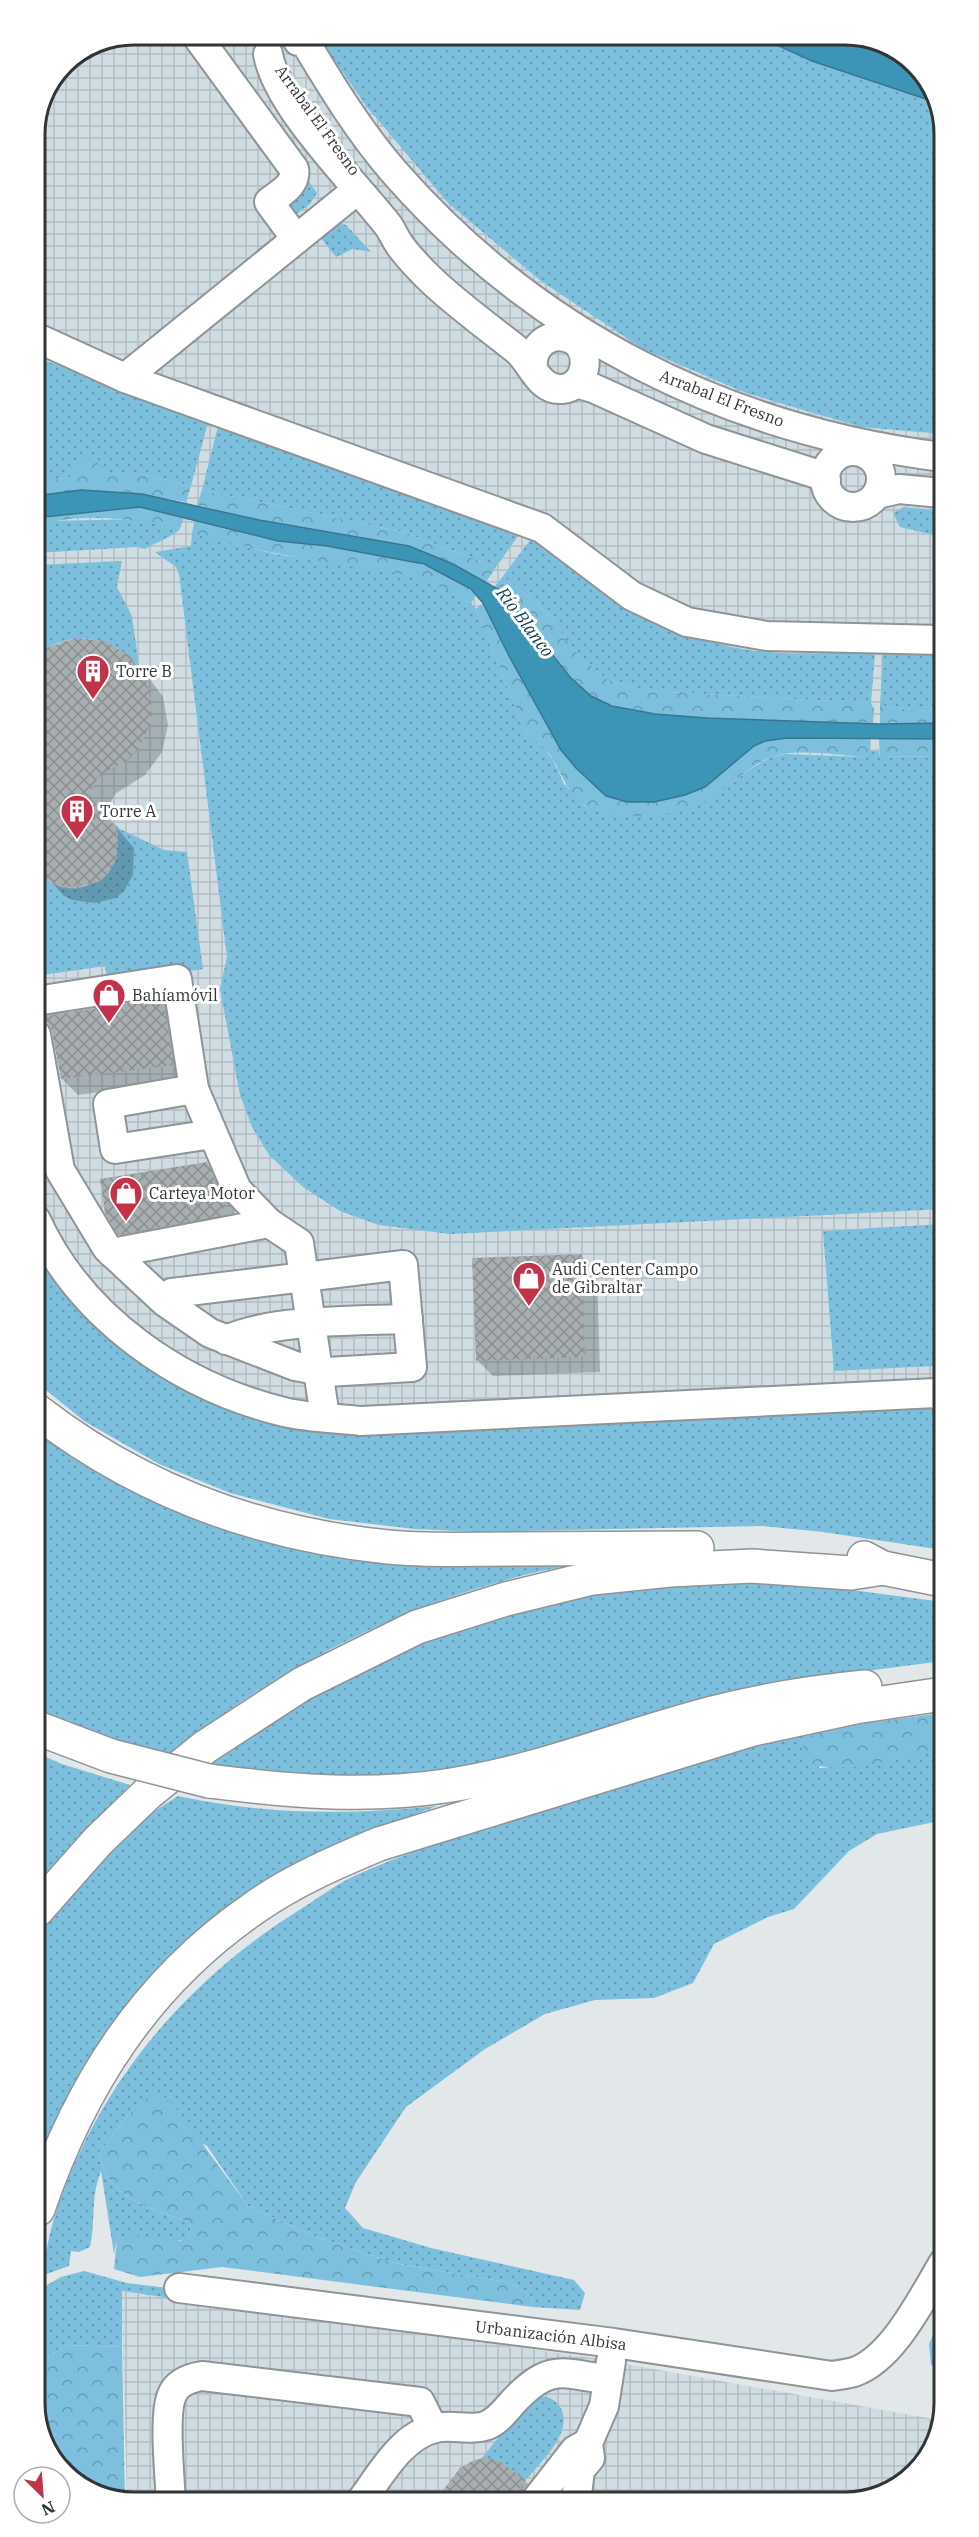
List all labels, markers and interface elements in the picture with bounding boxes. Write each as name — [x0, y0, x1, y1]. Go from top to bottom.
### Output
street label: Arrabal El Fresno — [271, 61, 365, 179]
street label: Arrabal El Fresno — [657, 365, 787, 431]
water label: Río Blanco — [491, 581, 559, 661]
building icon: Torre B — [75, 653, 111, 700]
place label: Torre B — [116, 661, 172, 681]
building icon: Torre A — [59, 793, 95, 840]
place label: Torre A — [100, 801, 156, 821]
shop icon: Bahíamóvil — [91, 977, 127, 1024]
place label: Bahíamóvil — [132, 985, 218, 1005]
shop icon: Carteya Motor — [108, 1175, 144, 1222]
place label: Carteya Motor — [149, 1183, 255, 1203]
place label: Audi Center Campo de Gibraltar — [552, 1259, 698, 1297]
shop icon: Audi Center Campo de Gibraltar — [511, 1260, 547, 1307]
street label: Urbanización Albisa — [474, 2316, 628, 2354]
north arrow — [12, 2465, 72, 2525]
text: N — [38, 2497, 58, 2520]

